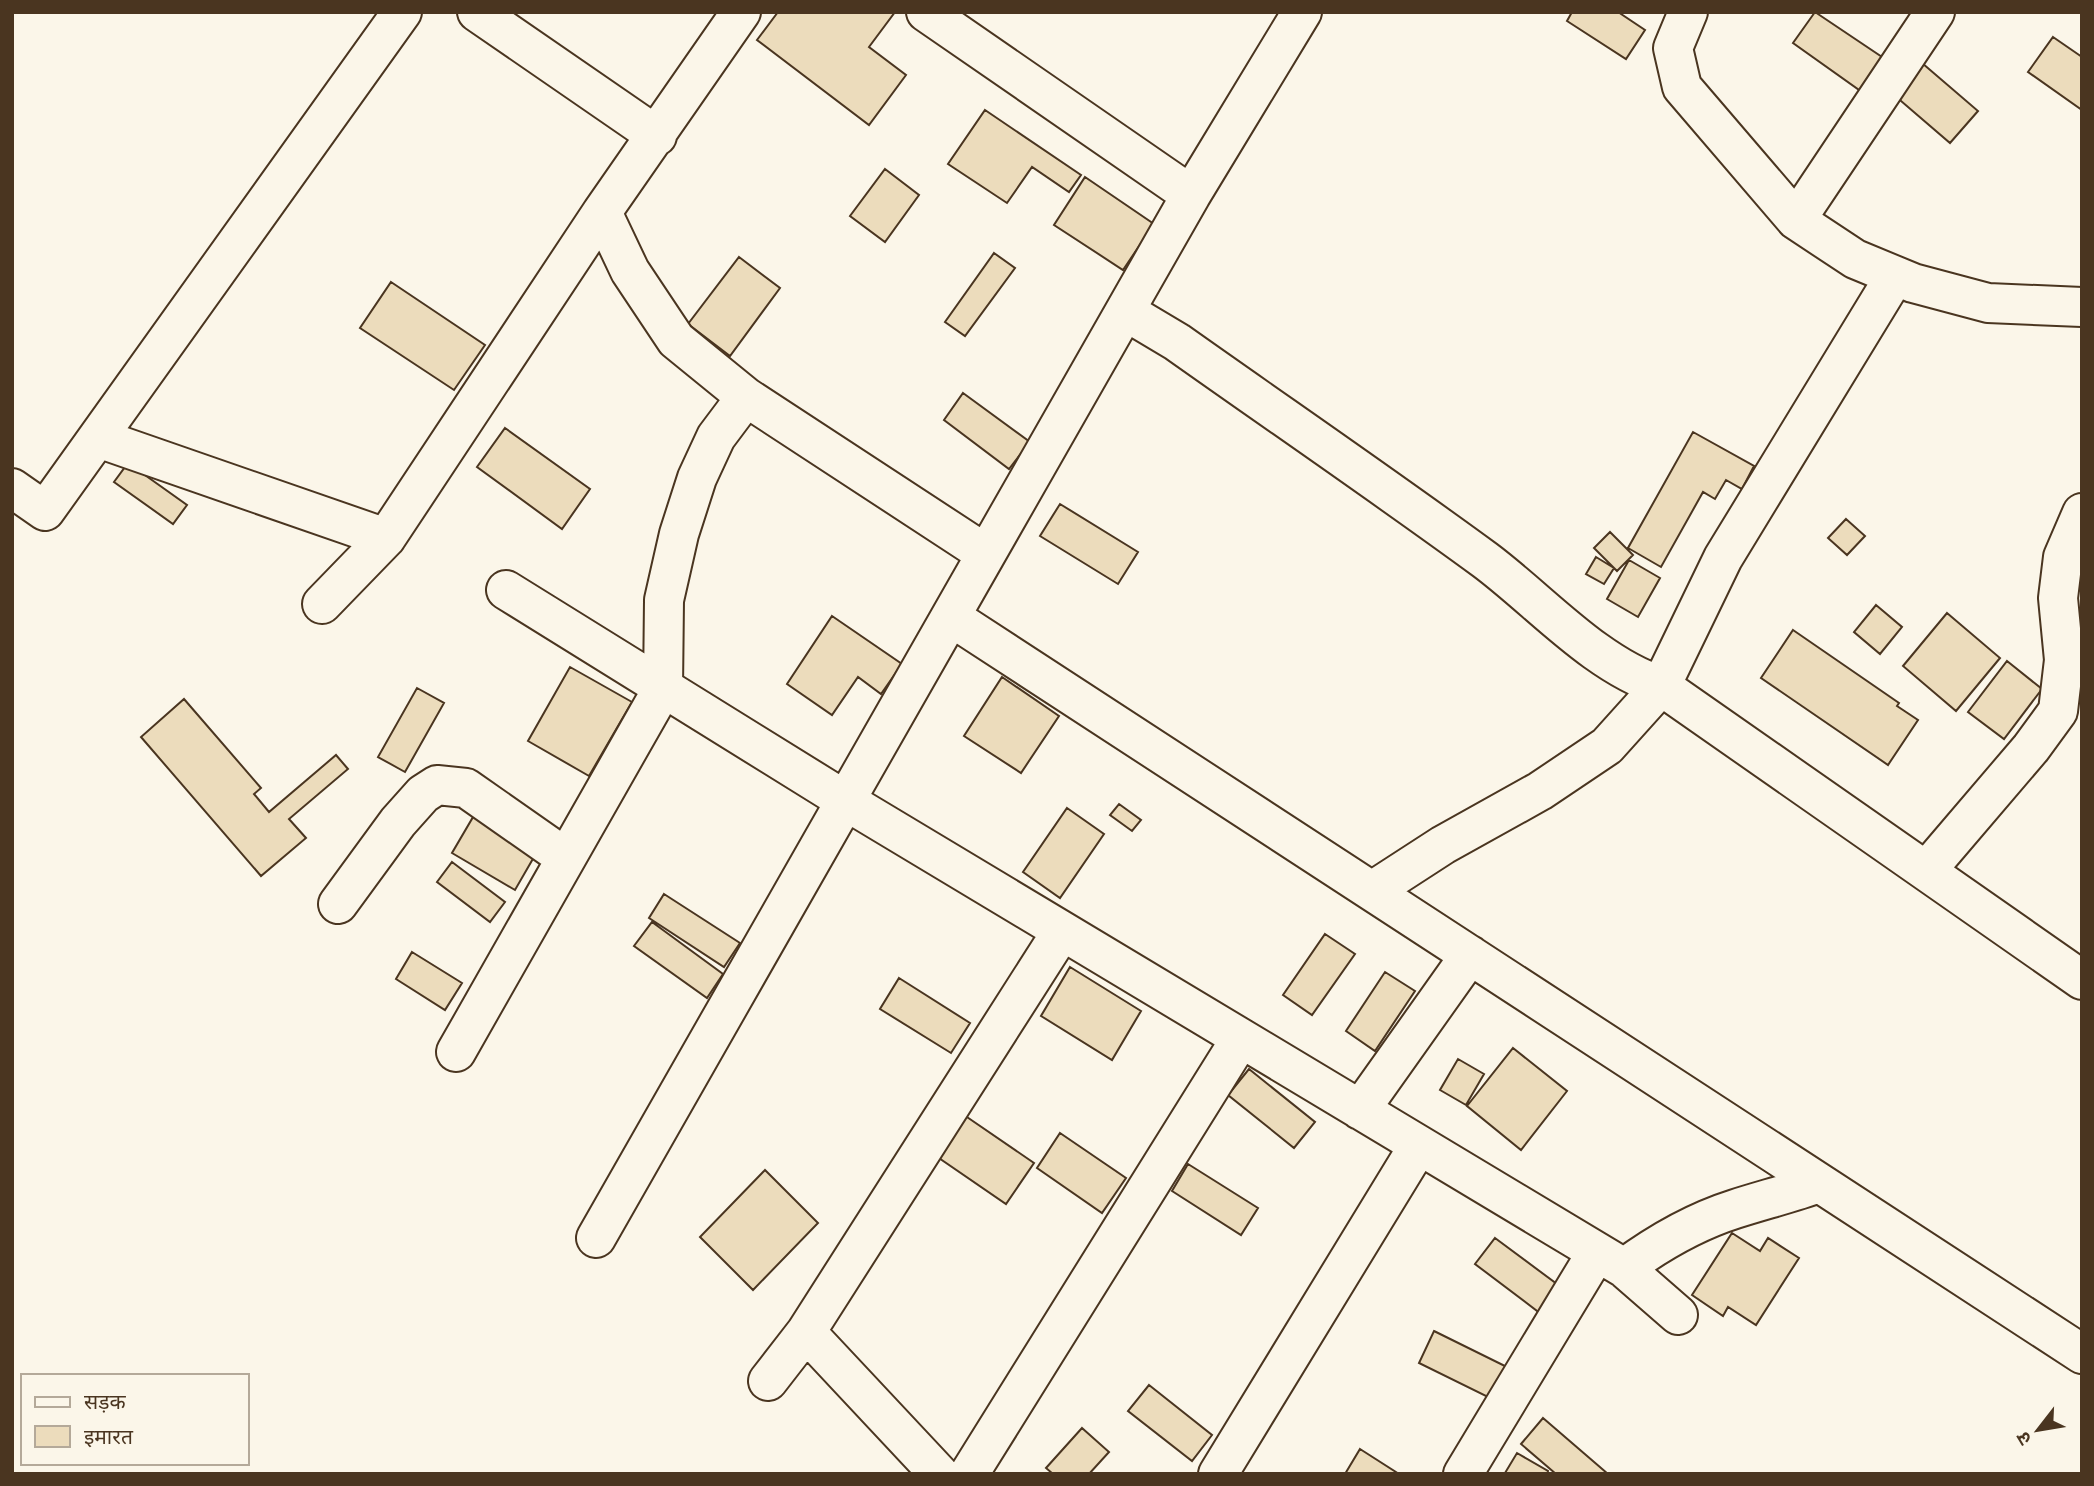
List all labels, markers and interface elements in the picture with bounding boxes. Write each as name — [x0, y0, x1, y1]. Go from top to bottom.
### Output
legend — [21, 1374, 248, 1465]
text: सड़क — [84, 1390, 126, 1413]
north arrow — [2003, 1395, 2073, 1465]
text: इमारत — [84, 1425, 134, 1448]
text: उ — [2012, 1428, 2036, 1449]

